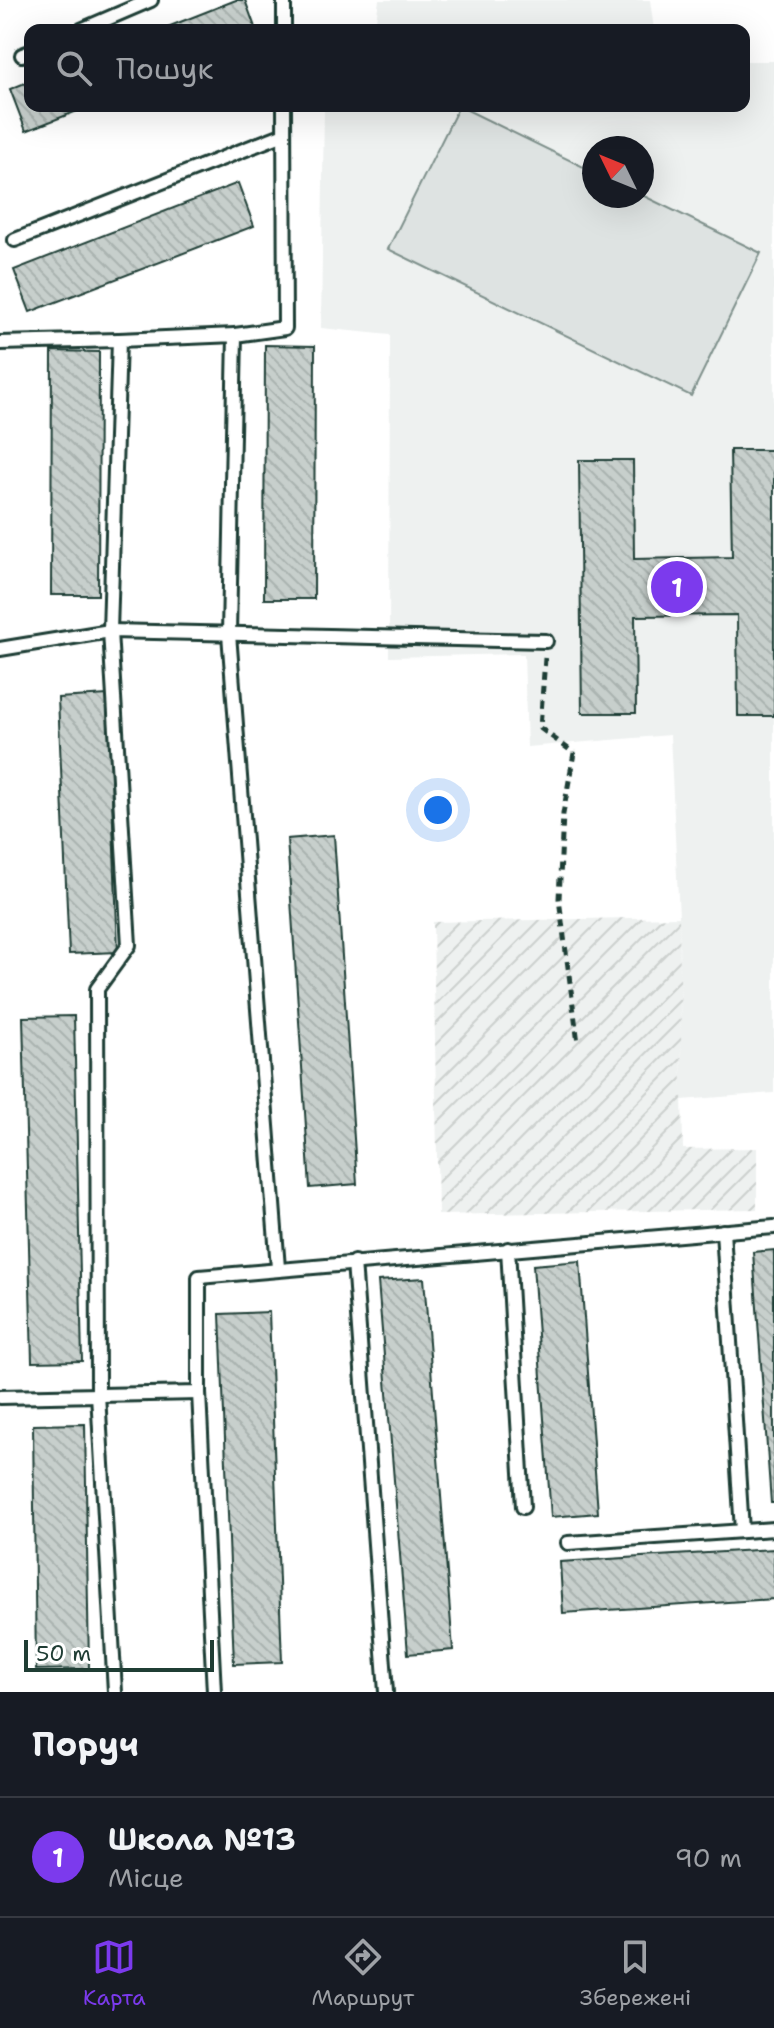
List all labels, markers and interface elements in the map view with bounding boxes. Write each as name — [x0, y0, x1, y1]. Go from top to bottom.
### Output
search box — [24, 24, 750, 112]
icon: search — [52, 46, 96, 90]
text: Пошук — [116, 48, 213, 89]
north arrow — [582, 136, 654, 208]
pin: 1 — [651, 557, 703, 617]
your location — [418, 790, 458, 830]
scale bar — [24, 1636, 214, 1672]
text: 50 m — [36, 1639, 91, 1668]
text: Поруч — [32, 1721, 139, 1767]
text: Школа №13 — [108, 1819, 296, 1860]
text: 1 — [52, 1840, 64, 1875]
text: 90 m — [675, 1840, 742, 1875]
text: Місце — [108, 1860, 184, 1895]
tab: Карта — [83, 1935, 146, 2012]
tab: Маршрут — [311, 1935, 414, 2012]
tab: Збережені — [580, 1935, 691, 2012]

